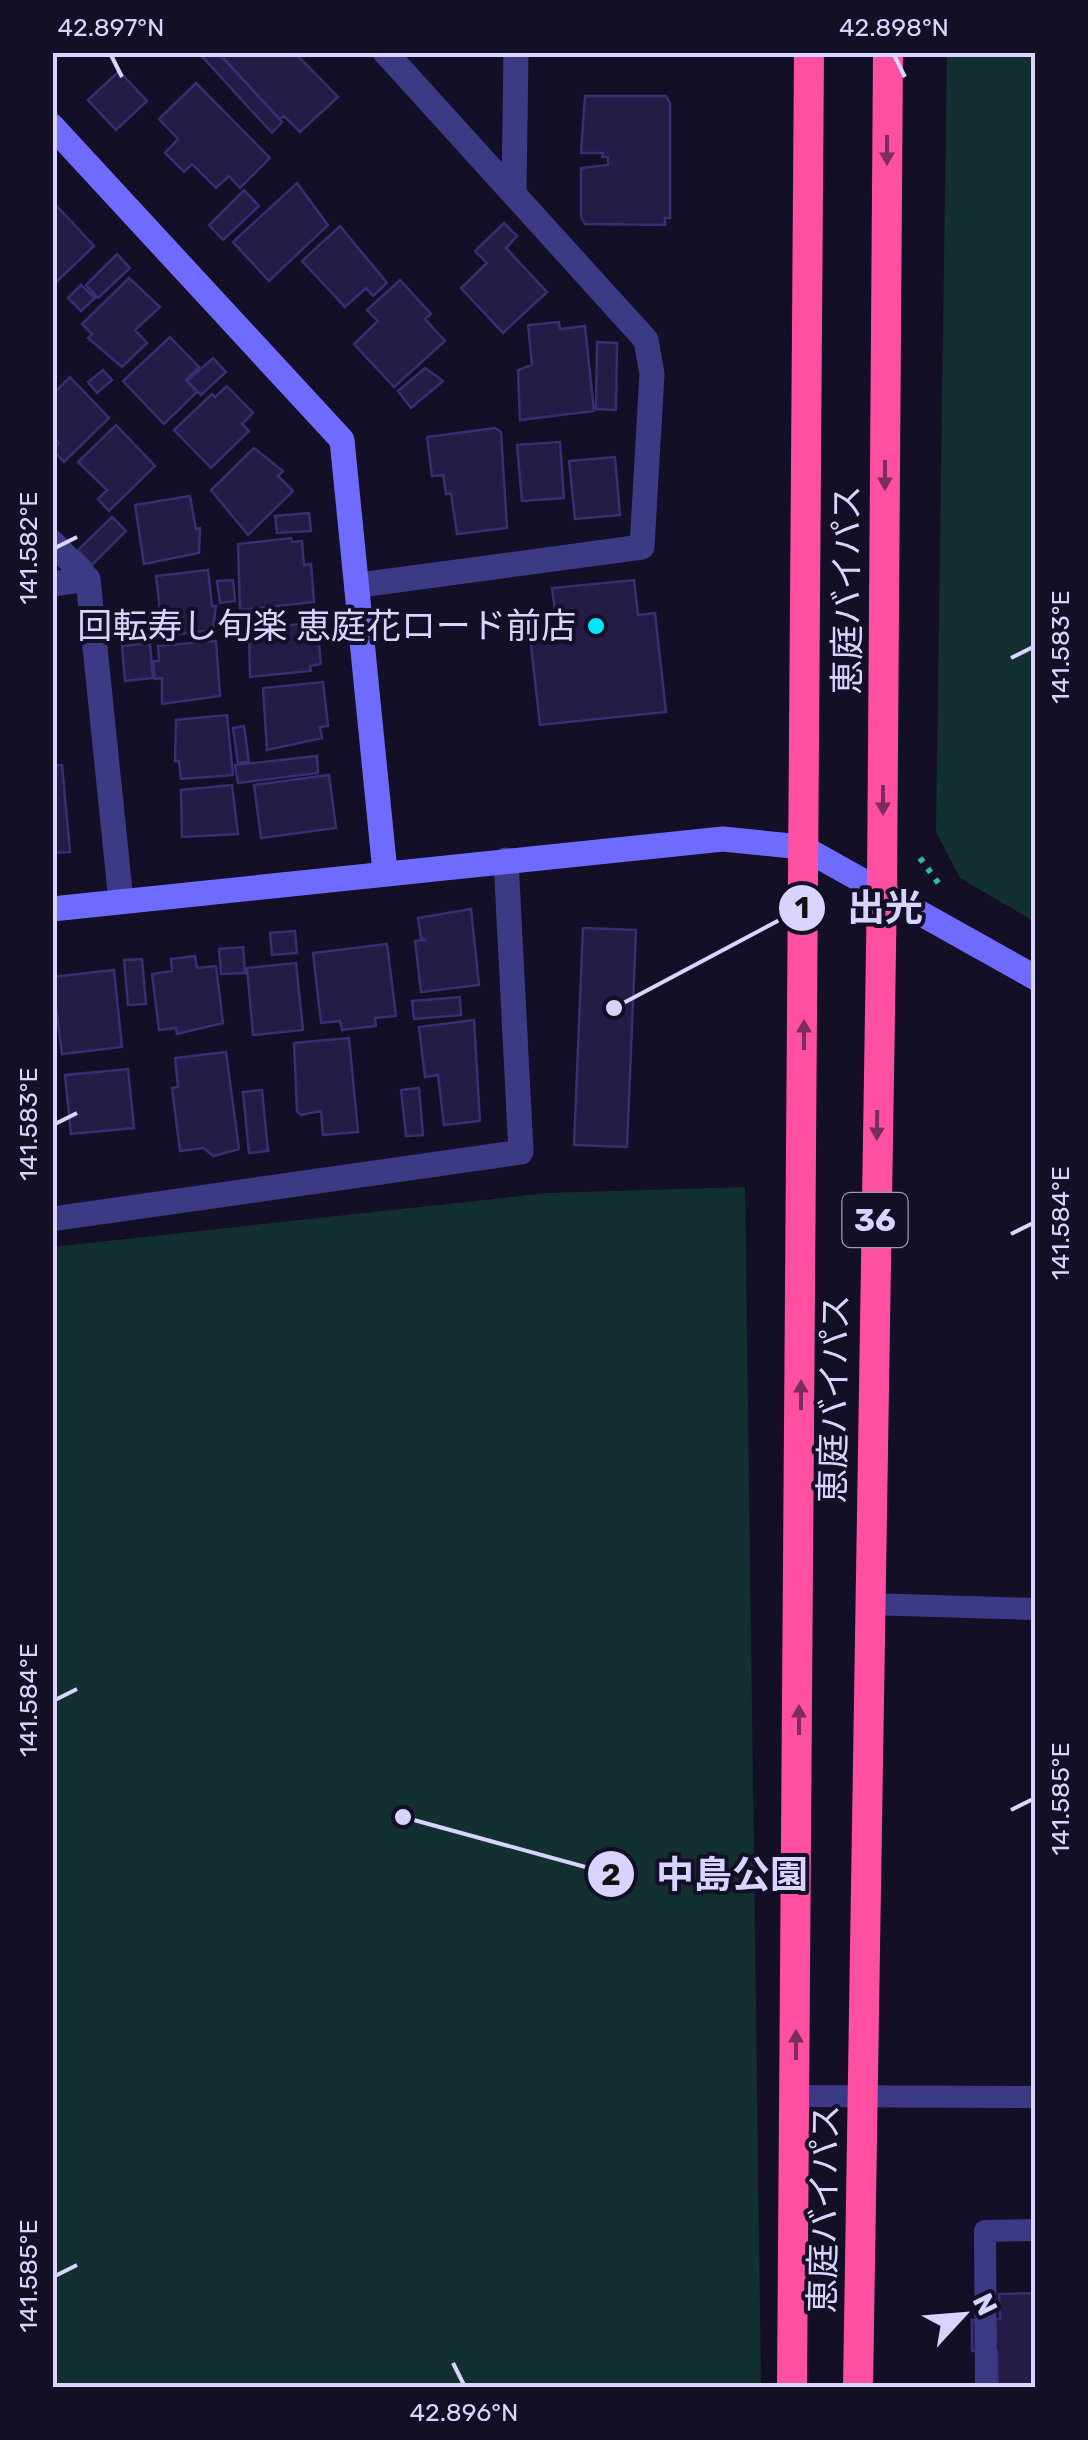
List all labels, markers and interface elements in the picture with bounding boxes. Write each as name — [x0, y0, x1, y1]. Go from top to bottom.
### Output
text: 42.897°N — [58, 13, 164, 42]
text: 42.898°N — [839, 13, 949, 42]
one-way arrow — [879, 134, 895, 166]
one-way arrow — [877, 459, 893, 491]
street label: 恵庭バイパス — [826, 485, 868, 695]
text: 141.582°E — [14, 492, 43, 605]
text: 141.583°E — [1046, 590, 1075, 704]
place label: 回転寿し旬楽 恵庭花ロード前店 — [77, 605, 576, 647]
marker: 回転寿し旬楽 恵庭花ロード前店 — [585, 615, 607, 637]
one-way arrow — [875, 784, 891, 816]
callout: 出光 — [777, 874, 943, 942]
text: 出光 — [847, 885, 923, 931]
text: 1 — [795, 890, 809, 926]
one-way arrow — [796, 1019, 812, 1051]
text: 141.583°E — [14, 1067, 43, 1181]
one-way arrow — [869, 1109, 885, 1141]
text: 141.584°E — [1046, 1166, 1075, 1280]
road number: 36 — [842, 1193, 908, 1247]
street label: 恵庭バイパス — [811, 1294, 857, 1504]
one-way arrow — [793, 1379, 809, 1411]
text: 141.584°E — [14, 1643, 43, 1757]
one-way arrow — [791, 1704, 807, 1736]
text: 141.585°E — [1046, 1742, 1075, 1856]
callout: 中島公園 — [586, 1840, 828, 1908]
text: 中島公園 — [656, 1852, 808, 1898]
text: 2 — [601, 1857, 621, 1893]
one-way arrow — [788, 2029, 804, 2061]
street label: 恵庭バイパス — [801, 2104, 847, 2314]
text: 141.585°E — [14, 2219, 43, 2333]
north arrow — [913, 2265, 1013, 2365]
text: N — [966, 2288, 1004, 2321]
text: 42.896°N — [410, 2398, 518, 2427]

